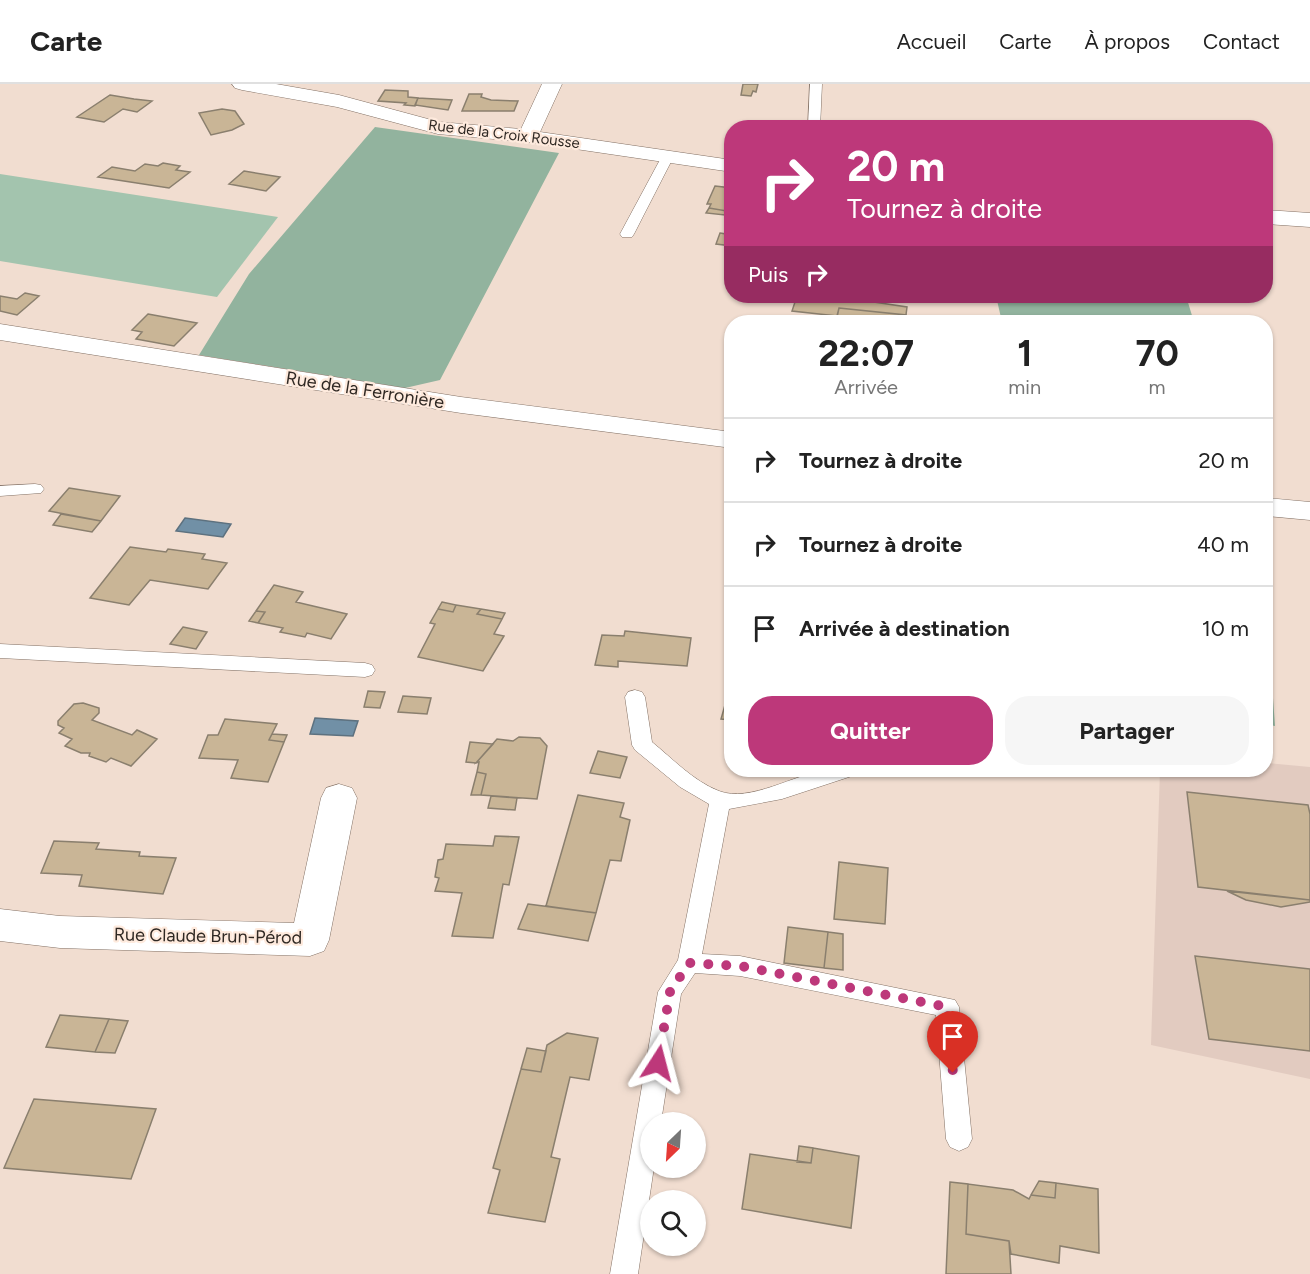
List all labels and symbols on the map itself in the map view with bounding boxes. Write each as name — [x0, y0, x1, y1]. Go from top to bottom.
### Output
street label: Rue de la Croix Rousse — [427, 116, 581, 152]
street label: Rue de la Ferronière — [284, 367, 446, 413]
street label: Rue Claude Brun-Pérod — [114, 923, 302, 949]
pin — [927, 1011, 978, 1073]
position arrow — [626, 1031, 690, 1095]
north arrow — [640, 1112, 706, 1178]

